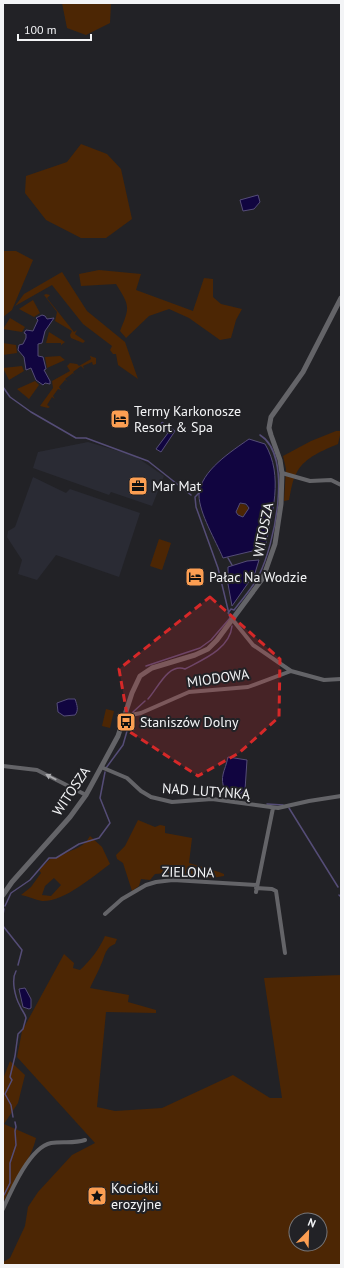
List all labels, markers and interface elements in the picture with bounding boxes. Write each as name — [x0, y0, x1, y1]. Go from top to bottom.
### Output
scale bar — [18, 16, 91, 42]
text: 100 m — [24, 22, 57, 37]
place label: Termy Karkonosze Resort & Spa — [134, 402, 241, 436]
hotel icon: Termy Karkonosze Resort & Spa — [109, 408, 131, 430]
office icon: Mar Mat — [127, 475, 149, 497]
place label: Mar Mat — [152, 477, 202, 495]
street label: WITOSZA — [249, 500, 277, 559]
hotel icon: Pałac Na Wodzie — [184, 566, 206, 588]
place label: Pałac Na Wodzie — [209, 568, 307, 586]
street label: MIODOWA — [186, 665, 251, 691]
bus stop icon: Staniszów Dolny — [115, 711, 137, 733]
place label: Staniszów Dolny — [140, 713, 239, 731]
street label: WITOSZA — [48, 762, 94, 819]
one-way arrow — [45, 774, 57, 780]
street label: NAD LUTYNKĄ — [161, 779, 251, 803]
street label: ZIELONA — [161, 863, 215, 881]
place label: Kociołki erozyjne — [111, 1179, 161, 1213]
place icon: Kociołki erozyjne — [86, 1185, 108, 1207]
north arrow — [288, 1212, 328, 1252]
text: N — [306, 1215, 318, 1231]

